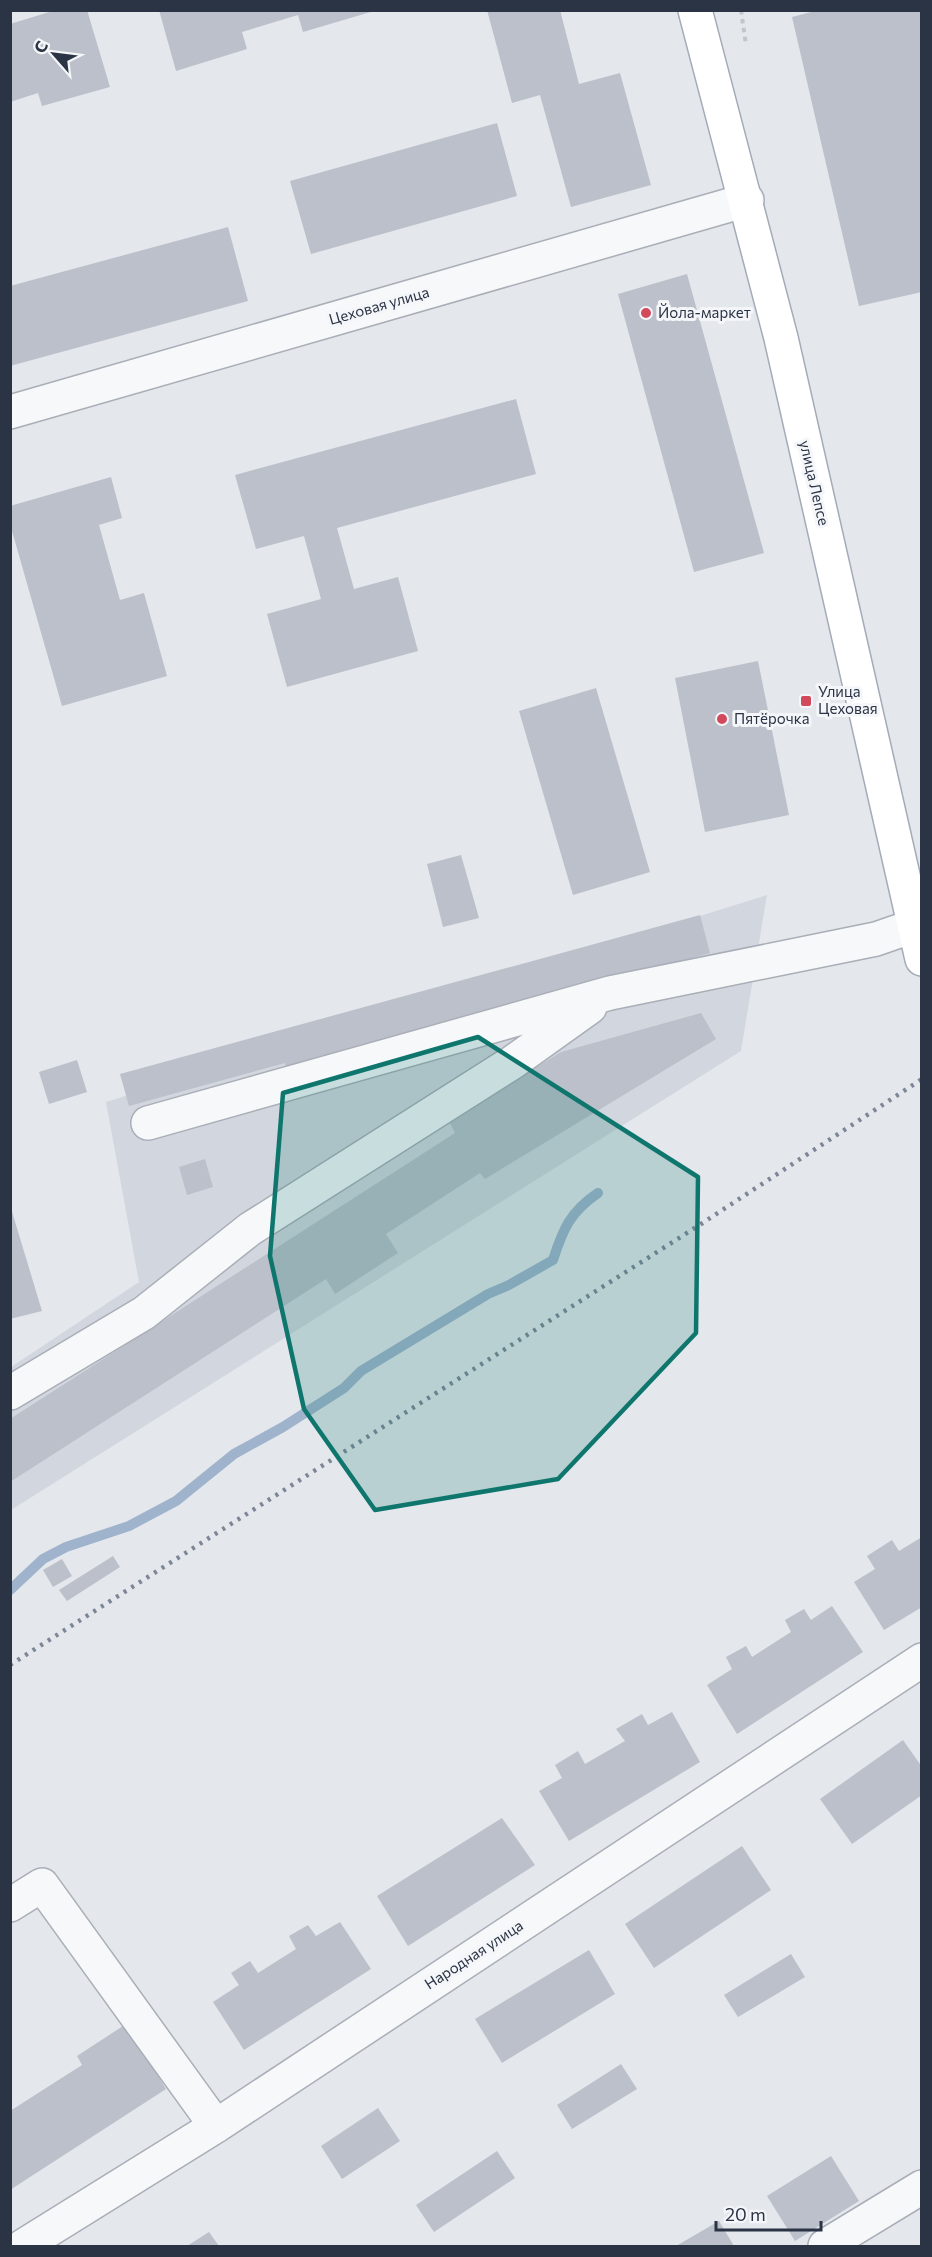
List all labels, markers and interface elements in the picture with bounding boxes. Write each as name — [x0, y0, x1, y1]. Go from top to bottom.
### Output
north arrow — [24, 24, 84, 84]
text: С — [29, 37, 51, 56]
street label: Цеховая улица — [326, 282, 431, 328]
place label: Йола-маркет — [658, 303, 751, 321]
marker: Йола-маркет — [639, 306, 653, 320]
street label: улица Лепсе — [796, 438, 834, 527]
place label: Улица Цеховая — [818, 682, 878, 717]
marker: Улица Цеховая — [799, 694, 813, 708]
place label: Пятёрочка — [734, 709, 809, 727]
marker: Пятёрочка — [715, 712, 729, 726]
street label: Народная улица — [421, 1916, 526, 1993]
scale bar — [716, 2194, 821, 2232]
text: 20 m — [725, 2203, 766, 2225]

